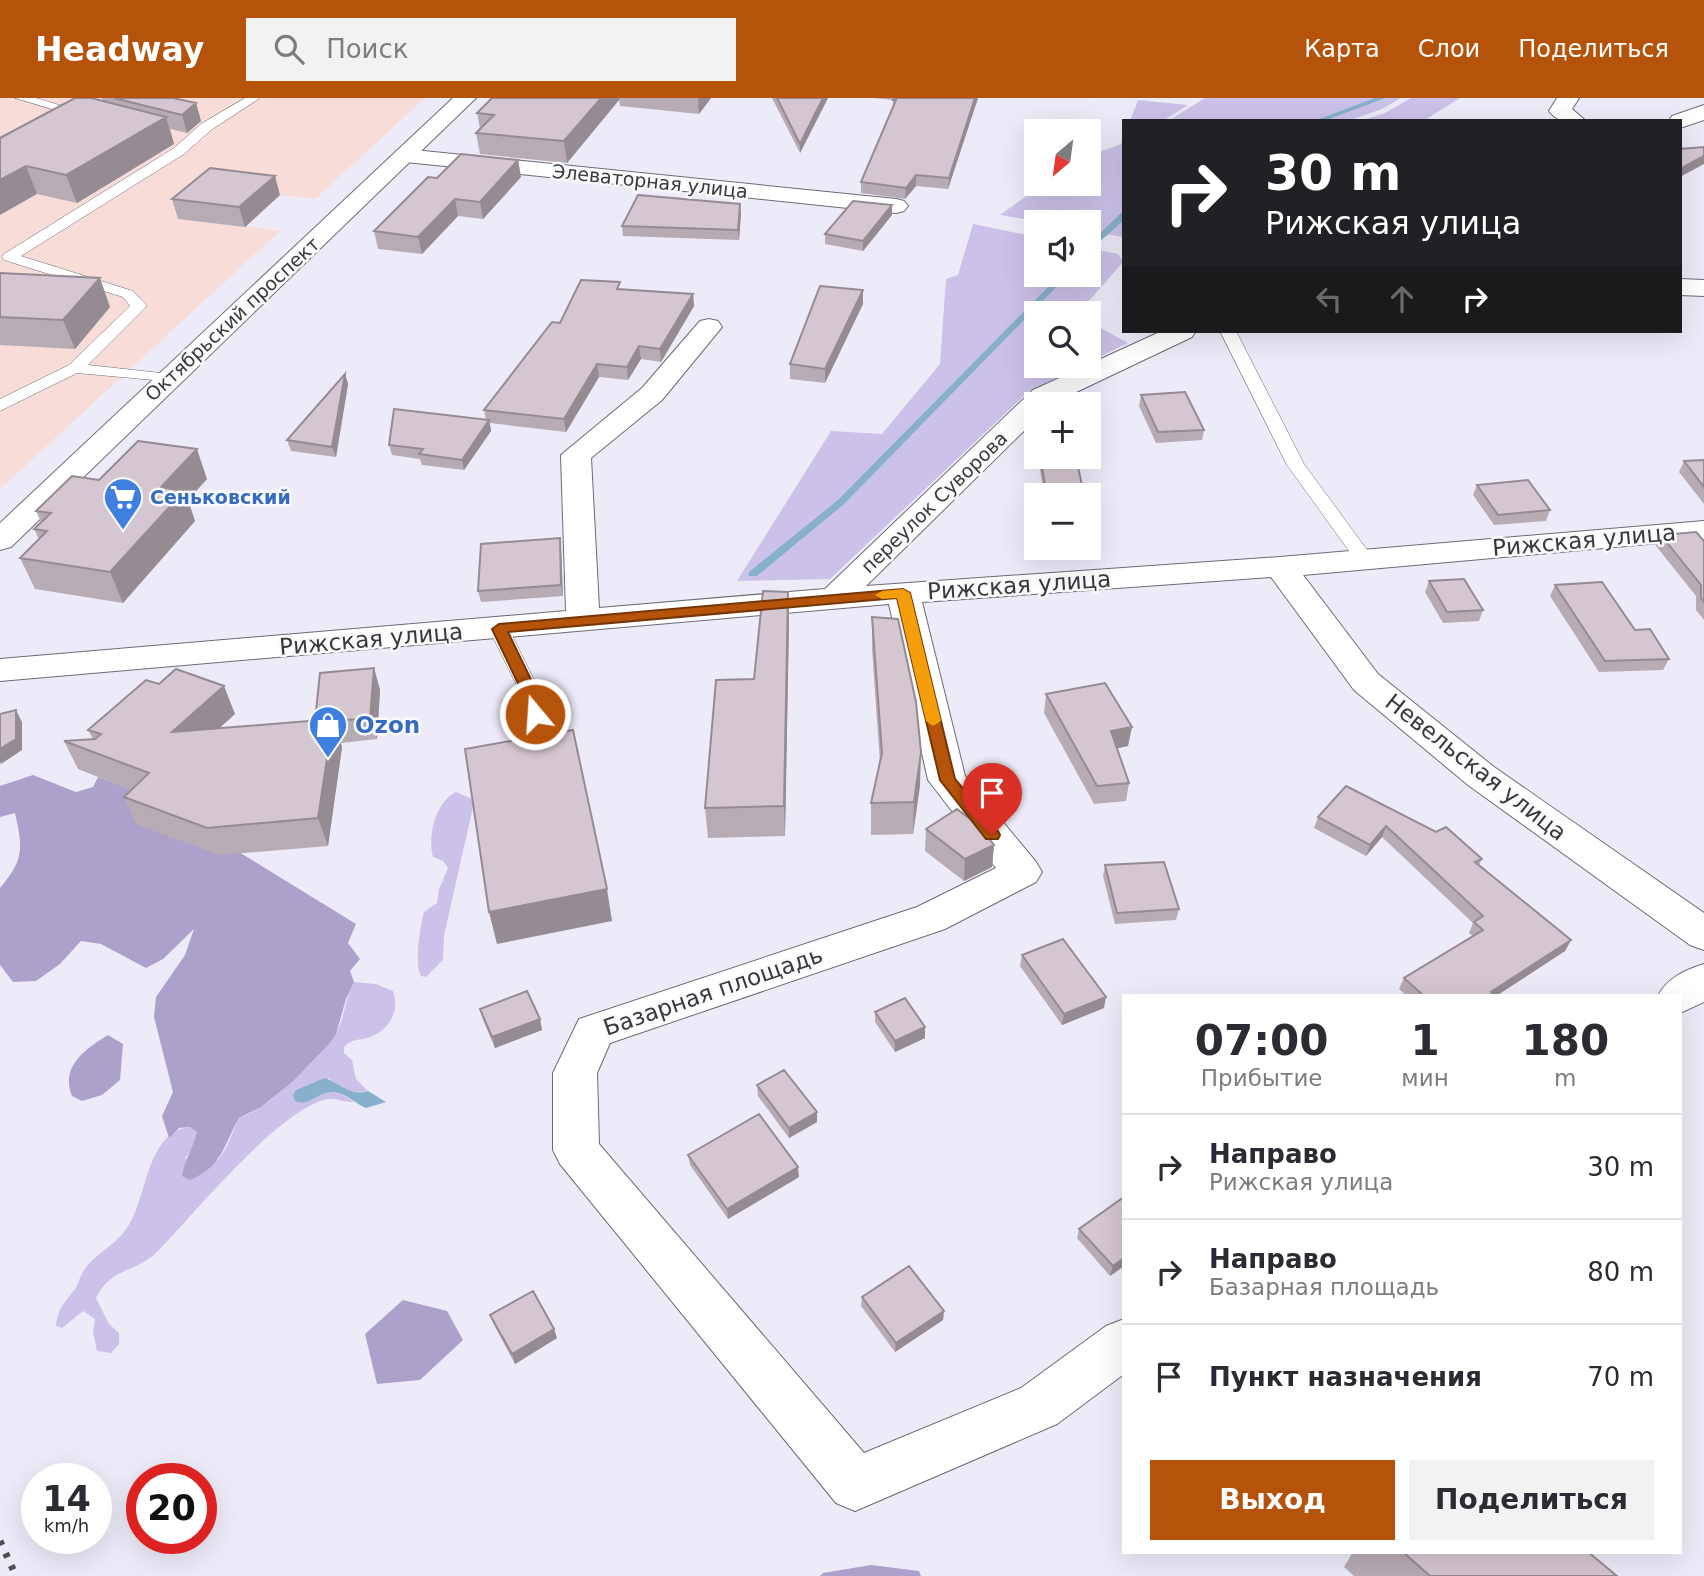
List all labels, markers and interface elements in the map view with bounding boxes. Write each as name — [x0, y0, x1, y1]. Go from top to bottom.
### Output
search box — [246, 18, 736, 81]
text: Headway — [35, 30, 204, 69]
icon: search — [270, 30, 308, 68]
text: Поиск — [326, 34, 409, 64]
text: Карта — [1304, 35, 1380, 63]
text: Слои — [1418, 35, 1480, 63]
text: Поделиться — [1518, 35, 1669, 63]
north arrow — [1024, 119, 1101, 196]
map controls — [1024, 119, 1101, 560]
text: 30 m — [1265, 145, 1401, 202]
icon: right — [1150, 147, 1241, 238]
street label: Элеваторная улица — [551, 160, 749, 202]
text: Рижская улица — [1265, 204, 1521, 242]
button: sound — [1024, 210, 1101, 287]
street label: Октябрьский проспект — [140, 233, 324, 405]
icon: left — [1310, 280, 1348, 318]
icon: ahead — [1383, 280, 1421, 318]
icon: right — [1456, 280, 1494, 318]
button: search — [1024, 301, 1101, 378]
button: + — [1024, 392, 1101, 469]
street label: переулок Суворова — [856, 427, 1012, 577]
supermarket icon: Сеньковский — [102, 476, 144, 531]
button: − — [1024, 483, 1101, 560]
place label: Сеньковский — [150, 486, 291, 508]
street label: Рижская улица — [1491, 519, 1677, 561]
street label: Рижская улица — [926, 566, 1112, 604]
street label: Рижская улица — [278, 618, 464, 660]
position arrow — [498, 677, 572, 751]
street label: Невельская улица — [1380, 688, 1572, 846]
shop icon: Ozon — [307, 704, 349, 759]
place label: Ozon — [355, 712, 420, 738]
pin — [962, 763, 1022, 835]
icon: arrive — [973, 774, 1011, 812]
street label: Базарная площадь — [600, 941, 826, 1041]
text: 07:00 — [1195, 1016, 1329, 1065]
text: 1 — [1410, 1016, 1440, 1065]
text: 180 — [1521, 1016, 1609, 1065]
text: Прибытие — [1201, 1065, 1323, 1091]
text: мин — [1401, 1065, 1449, 1091]
text: m — [1554, 1065, 1577, 1091]
text: Направо — [1209, 1139, 1337, 1169]
icon: right — [1150, 1148, 1188, 1186]
text: 30 m — [1587, 1152, 1654, 1182]
text: Рижская улица — [1209, 1169, 1393, 1195]
text: Направо — [1209, 1244, 1337, 1274]
icon: right — [1150, 1253, 1188, 1291]
text: 80 m — [1587, 1257, 1654, 1287]
text: Базарная площадь — [1209, 1274, 1439, 1300]
icon: arrive — [1150, 1358, 1188, 1396]
text: Пункт назначения — [1209, 1362, 1482, 1392]
text: 70 m — [1587, 1362, 1654, 1392]
button: Выход — [1150, 1460, 1395, 1540]
button: Поделиться — [1409, 1460, 1654, 1540]
speed limit sign: 20 — [126, 1463, 217, 1554]
text: 14 — [42, 1479, 91, 1519]
text: km/h — [44, 1515, 89, 1536]

